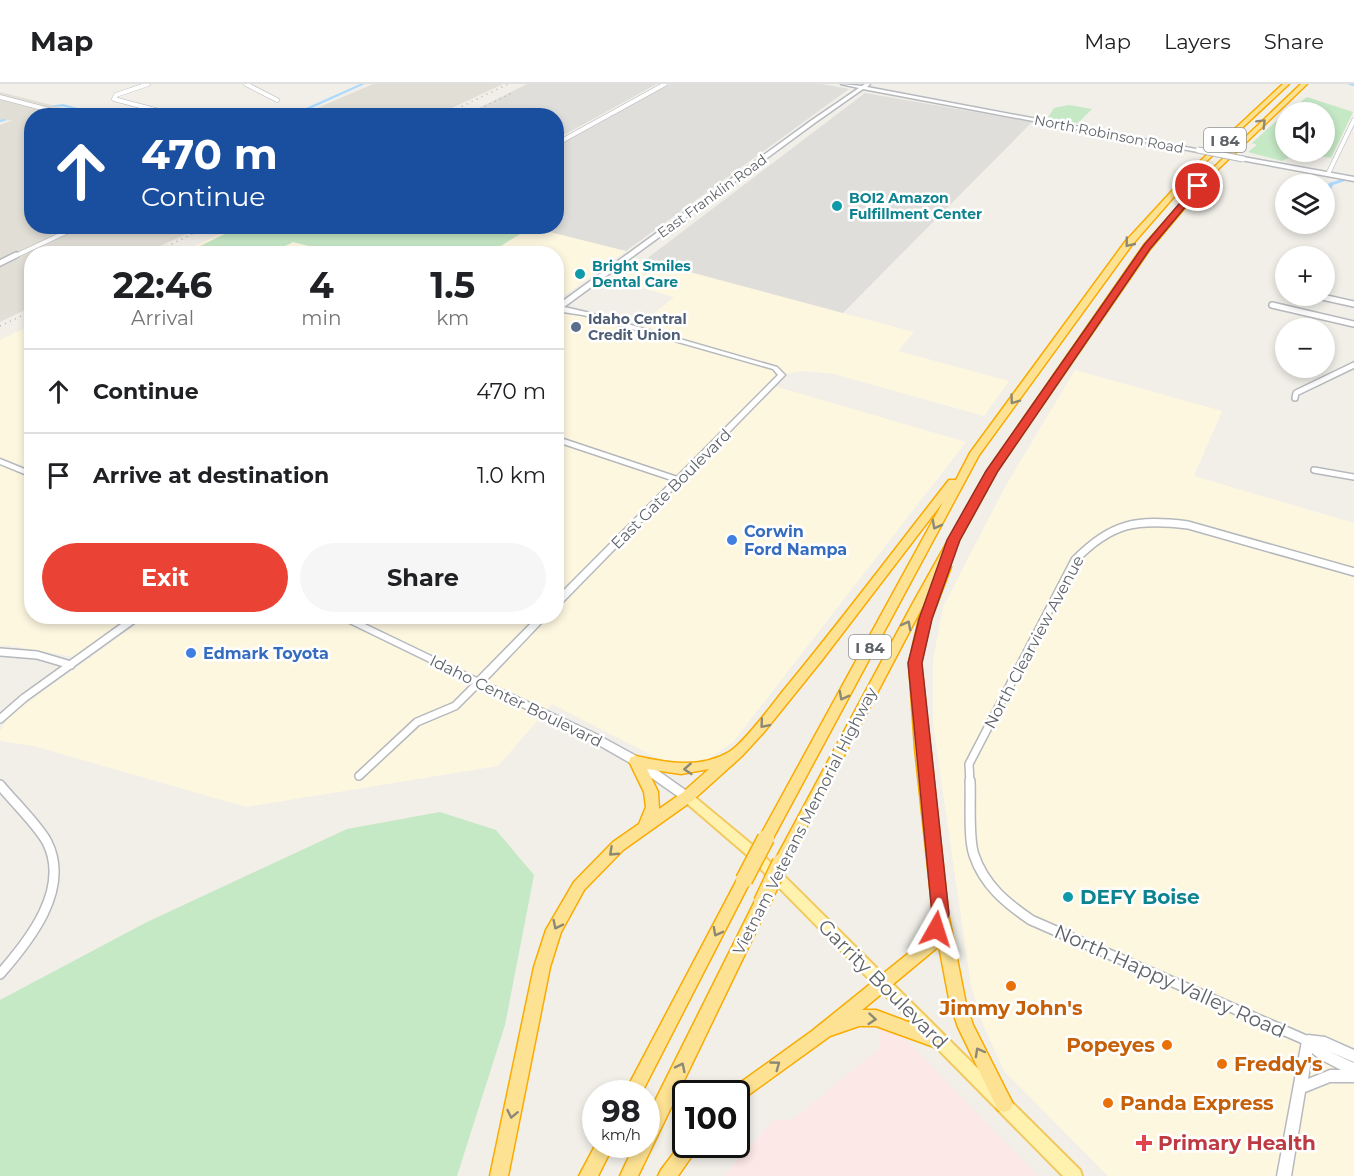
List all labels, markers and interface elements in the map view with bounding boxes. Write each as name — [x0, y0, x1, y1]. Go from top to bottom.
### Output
text: Map — [30, 24, 93, 58]
text: Map — [1084, 29, 1131, 54]
text: Layers — [1164, 29, 1231, 54]
text: Share — [1264, 29, 1324, 54]
map controls — [1275, 102, 1335, 378]
button: sound — [1275, 102, 1335, 162]
street label: North Robinson Road — [1033, 111, 1185, 157]
one-way arrow — [1255, 119, 1265, 130]
text: 470 m — [141, 128, 278, 180]
road number: I 84 — [1204, 128, 1246, 152]
icon: ahead — [42, 132, 120, 210]
street label: East Franklin Road — [654, 150, 770, 242]
pin — [1172, 160, 1223, 211]
icon: arrive — [1181, 169, 1214, 202]
button: layers — [1275, 174, 1335, 234]
text: Continue — [141, 180, 266, 213]
place label: BOI2 Amazon Fulfillment Center — [849, 189, 982, 223]
marker: BOI2 Amazon Fulfillment Center — [830, 199, 844, 213]
one-way arrow — [1126, 236, 1137, 247]
button: + — [1275, 246, 1335, 306]
place label: Bright Smiles Dental Care — [592, 257, 691, 291]
text: 22:46 — [113, 263, 212, 307]
text: 4 — [309, 263, 334, 307]
text: 1.5 — [430, 263, 475, 307]
marker: Bright Smiles Dental Care — [573, 267, 587, 281]
text: Arrival — [131, 306, 194, 330]
text: min — [301, 306, 341, 330]
text: km — [436, 306, 469, 330]
place label: Idaho Central Credit Union — [588, 310, 687, 344]
button: − — [1275, 318, 1335, 378]
marker: Idaho Central Credit Union — [569, 320, 583, 334]
icon: ahead — [42, 375, 75, 408]
text: Continue — [93, 378, 199, 405]
text: 470 m — [476, 378, 546, 405]
one-way arrow — [1010, 394, 1021, 405]
street label: East Gate Boulevard — [607, 425, 735, 553]
icon: arrive — [42, 459, 75, 492]
text: Arrive at destination — [93, 462, 329, 489]
text: 1.0 km — [477, 462, 546, 489]
one-way arrow — [932, 518, 943, 529]
place label: Corwin Ford Nampa — [744, 522, 847, 559]
marker: Corwin Ford Nampa — [725, 533, 739, 547]
button: Exit — [42, 543, 288, 612]
button: Share — [300, 543, 546, 612]
street label: North Clearview Avenue — [980, 552, 1088, 732]
one-way arrow — [900, 620, 911, 631]
road number: I 84 — [849, 635, 891, 659]
place label: Edmark Toyota — [203, 644, 329, 663]
marker: Edmark Toyota — [184, 646, 198, 660]
street label: Idaho Center Boulevard — [427, 651, 605, 751]
street label: Vietnam Veterans Memorial Highway — [729, 684, 881, 958]
one-way arrow — [839, 690, 850, 700]
one-way arrow — [760, 717, 771, 728]
one-way arrow — [683, 762, 693, 775]
one-way arrow — [609, 844, 620, 855]
place label: DEFY Boise — [1080, 885, 1200, 909]
marker: DEFY Boise — [1061, 890, 1075, 904]
position arrow — [904, 897, 968, 961]
street label: Garrity Boulevard — [813, 914, 953, 1054]
one-way arrow — [553, 918, 565, 929]
street label: North Happy Valley Road — [1051, 919, 1289, 1043]
one-way arrow — [713, 926, 724, 936]
marker: Jimmy John's — [1004, 979, 1018, 993]
place label: Jimmy John's — [938, 996, 1083, 1020]
one-way arrow — [868, 1012, 877, 1025]
place label: Popeyes — [1066, 1033, 1155, 1057]
marker: Popeyes — [1160, 1038, 1174, 1052]
one-way arrow — [975, 1047, 986, 1058]
place label: Freddy's — [1234, 1052, 1323, 1076]
marker: Freddy's — [1215, 1057, 1229, 1071]
one-way arrow — [770, 1061, 781, 1072]
one-way arrow — [674, 1063, 686, 1074]
speed limit sign: 100 — [672, 1080, 750, 1158]
place label: Panda Express — [1120, 1091, 1274, 1115]
text: 98 — [602, 1093, 640, 1130]
marker: Panda Express — [1101, 1096, 1115, 1110]
one-way arrow — [507, 1109, 520, 1119]
text: km/h — [601, 1125, 641, 1144]
place label: Primary Health — [1158, 1131, 1316, 1155]
marker: Primary Health — [1135, 1134, 1153, 1152]

